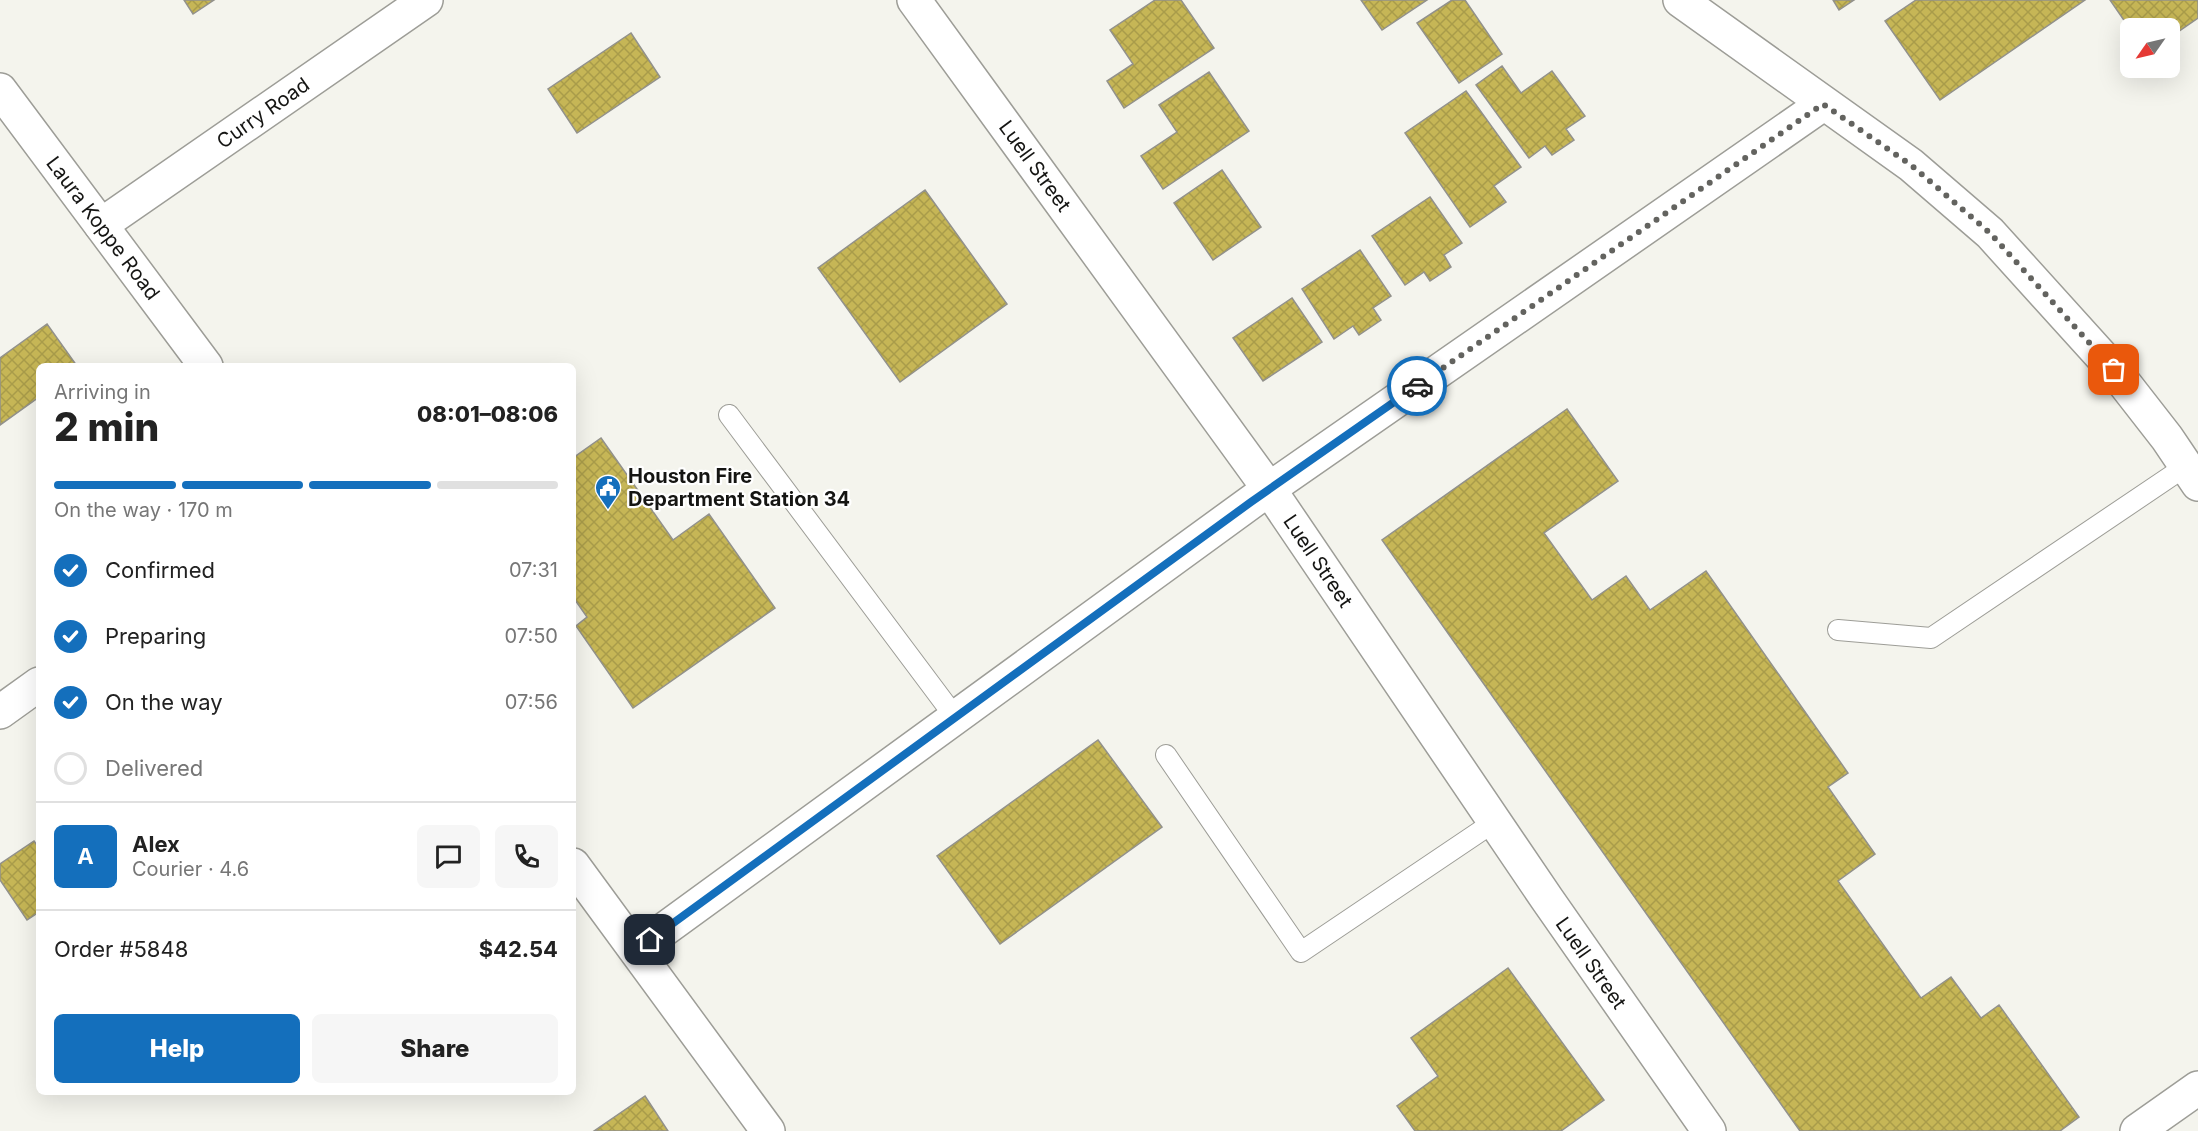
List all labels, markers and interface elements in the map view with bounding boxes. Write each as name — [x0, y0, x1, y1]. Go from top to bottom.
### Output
north arrow — [2120, 18, 2180, 78]
map controls — [2120, 18, 2180, 78]
street label: Curry Road — [212, 72, 314, 154]
street label: Luell Street — [994, 116, 1076, 217]
street label: Laura Koppe Road — [41, 152, 165, 304]
pin — [2088, 344, 2139, 395]
icon: bag — [2097, 353, 2130, 386]
courier — [1387, 356, 1447, 416]
icon: car — [1401, 370, 1434, 403]
text: Arriving in — [54, 380, 151, 404]
text: 08:01–08:06 — [417, 401, 558, 427]
text: 2 min — [54, 403, 159, 450]
place label: Houston Fire Department Station 34 — [628, 464, 850, 511]
public building icon: Houston Fire Department Station 34 — [593, 473, 623, 511]
text: On the way · 170 m — [54, 498, 233, 522]
street label: Luell Street — [1278, 510, 1358, 612]
icon: check — [54, 554, 87, 587]
text: Confirmed — [105, 557, 215, 583]
text: 07:31 — [509, 558, 558, 582]
icon: check — [54, 620, 87, 653]
text: Preparing — [105, 623, 206, 649]
text: 07:50 — [505, 624, 558, 648]
icon: check — [54, 686, 87, 719]
text: On the way — [105, 689, 223, 715]
text: 07:56 — [505, 690, 558, 714]
text: Delivered — [105, 755, 203, 781]
button: chat — [417, 825, 480, 888]
button: phone — [495, 825, 558, 888]
text: Alex — [132, 831, 180, 857]
text: A — [77, 843, 94, 869]
text: Courier · 4.6 — [132, 857, 249, 881]
street label: Luell Street — [1551, 912, 1632, 1014]
pin — [624, 914, 675, 965]
icon: home — [633, 923, 666, 956]
text: Order #5848 — [54, 936, 188, 962]
text: $42.54 — [479, 936, 558, 962]
button: Help — [54, 1014, 300, 1083]
button: Share — [312, 1014, 558, 1083]

